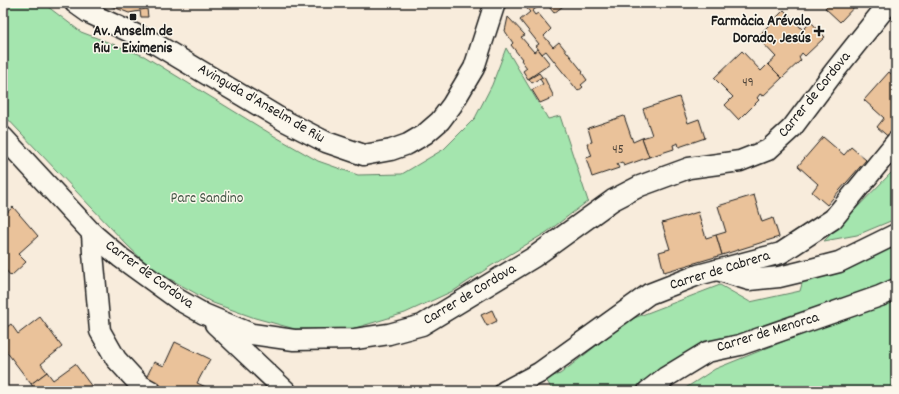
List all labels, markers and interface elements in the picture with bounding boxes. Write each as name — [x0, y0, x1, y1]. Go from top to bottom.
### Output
place label: Farmàcia Arévalo Dorado, Jesús — [711, 11, 811, 50]
marker: Av. Anselm de Riu - Eiximenis — [128, 12, 138, 22]
place label: Av. Anselm de Riu - Eiximenis — [93, 21, 173, 60]
marker: Farmàcia Arévalo Dorado, Jesús — [814, 26, 824, 36]
street label: Carrer de Cordova — [773, 47, 857, 143]
street label: Avinguda d'Anselm de Riu — [193, 59, 329, 149]
house number: 49 — [742, 74, 754, 93]
house number: 45 — [612, 141, 624, 160]
park label: Parc Sandino — [171, 188, 244, 210]
street label: Carrer de Cordova — [100, 235, 199, 315]
street label: Carrer de Cabrera — [667, 245, 774, 297]
street label: Carrer de Cordova — [419, 258, 521, 331]
street label: Carrer de Menorca — [714, 307, 823, 359]

